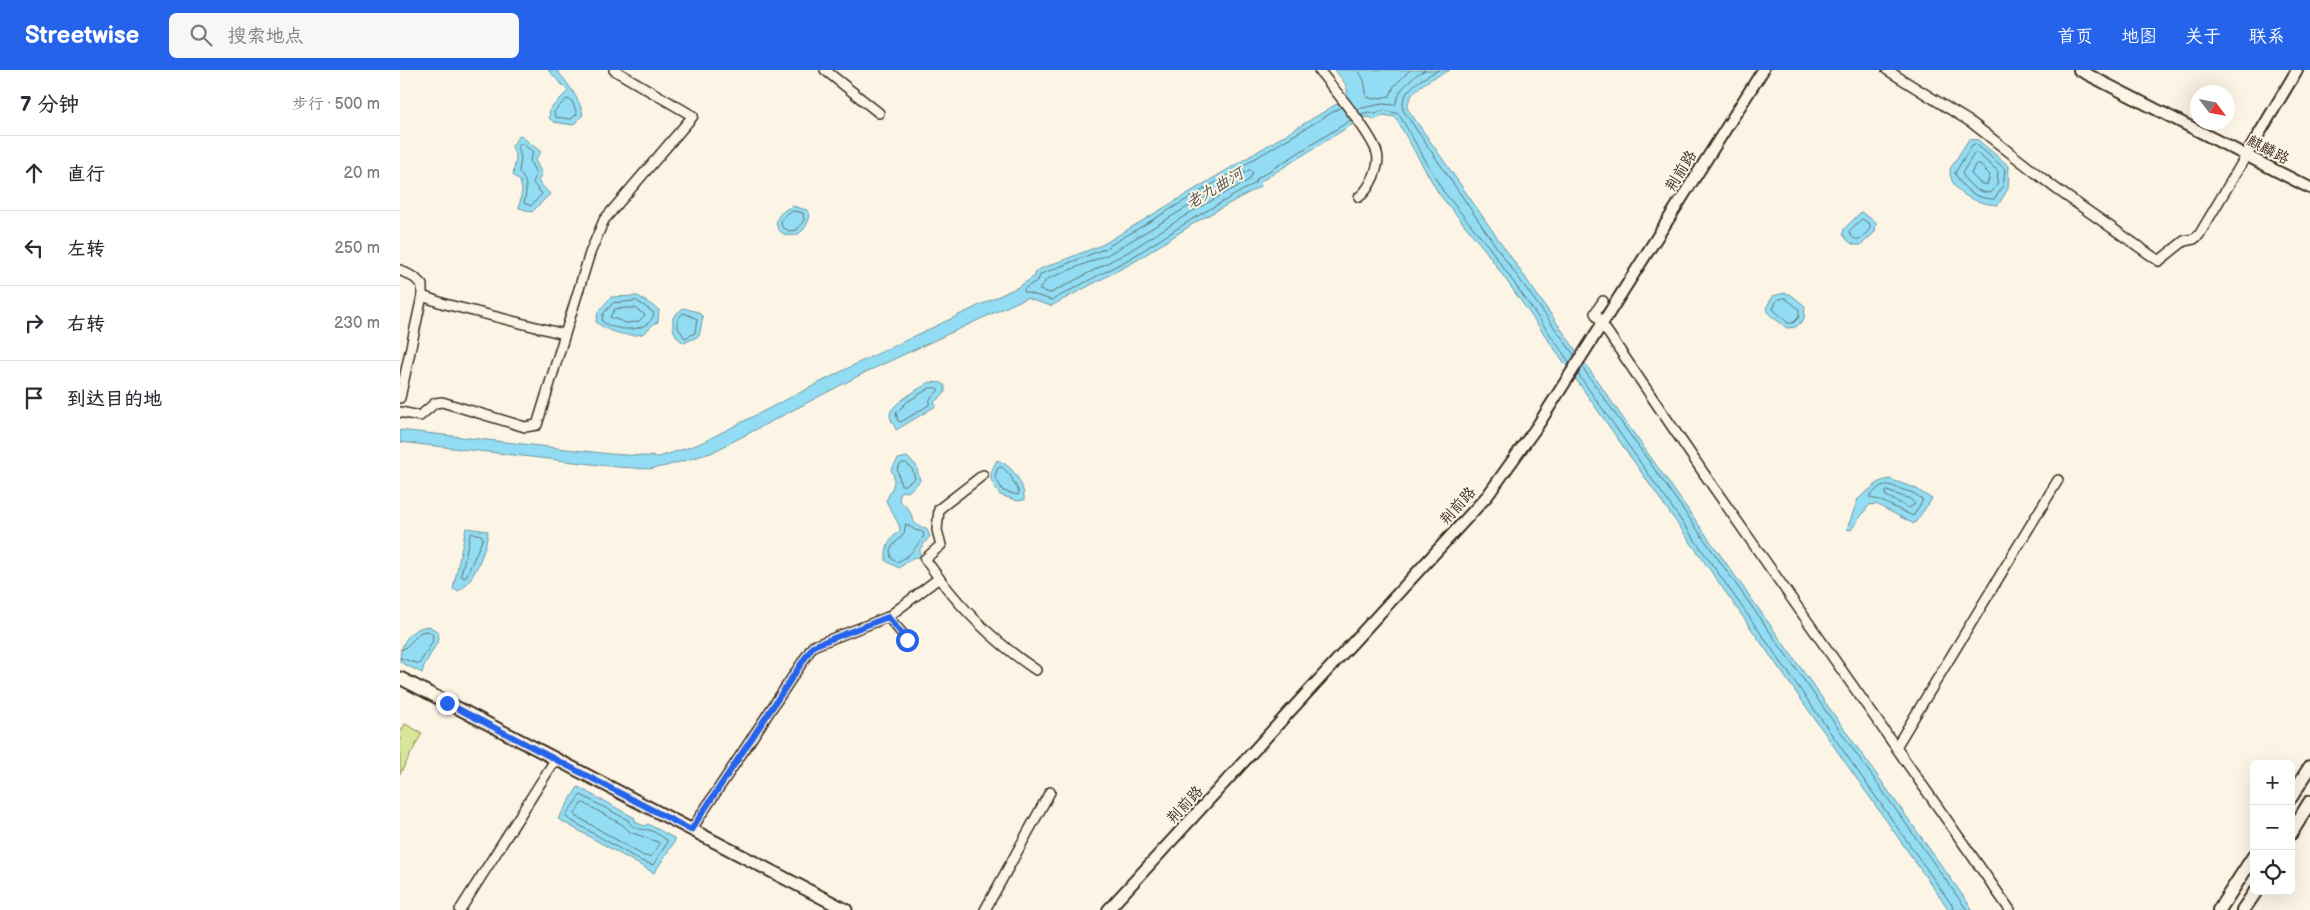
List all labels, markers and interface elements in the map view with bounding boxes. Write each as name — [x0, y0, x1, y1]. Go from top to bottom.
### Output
search box — [169, 13, 519, 58]
text: Streetwise — [25, 21, 139, 50]
icon: search — [187, 21, 215, 49]
text: 搜索地点 — [227, 25, 303, 48]
text: 首页 — [2057, 26, 2093, 47]
text: 地图 — [2121, 26, 2157, 47]
text: 关于 — [2185, 26, 2221, 47]
text: 联系 — [2249, 26, 2285, 47]
north arrow — [2190, 85, 2235, 130]
text: 7 分钟 — [20, 92, 79, 117]
text: 步行 · 500 m — [292, 95, 380, 114]
street label: 麒麟路 — [2244, 131, 2292, 169]
street label: 荆前路 — [1661, 147, 1701, 195]
icon: ahead — [20, 159, 48, 187]
text: 直行 — [67, 163, 105, 186]
water label: 老九曲河 — [1183, 163, 1250, 214]
text: 20 m — [344, 164, 380, 183]
icon: left — [20, 234, 48, 262]
text: 左转 — [67, 238, 105, 261]
text: 250 m — [334, 239, 380, 258]
icon: right — [20, 309, 48, 337]
text: 右转 — [67, 313, 105, 336]
text: 230 m — [334, 314, 380, 333]
icon: arrive — [20, 384, 48, 412]
text: 到达目的地 — [67, 388, 162, 411]
street label: 荆前路 — [1436, 483, 1480, 529]
route start — [896, 629, 919, 652]
route end — [436, 692, 459, 715]
map controls — [2250, 760, 2295, 895]
button: + — [2250, 760, 2295, 805]
street label: 荆前路 — [1163, 782, 1207, 828]
button: − — [2250, 805, 2295, 850]
button: locate — [2250, 850, 2295, 895]

